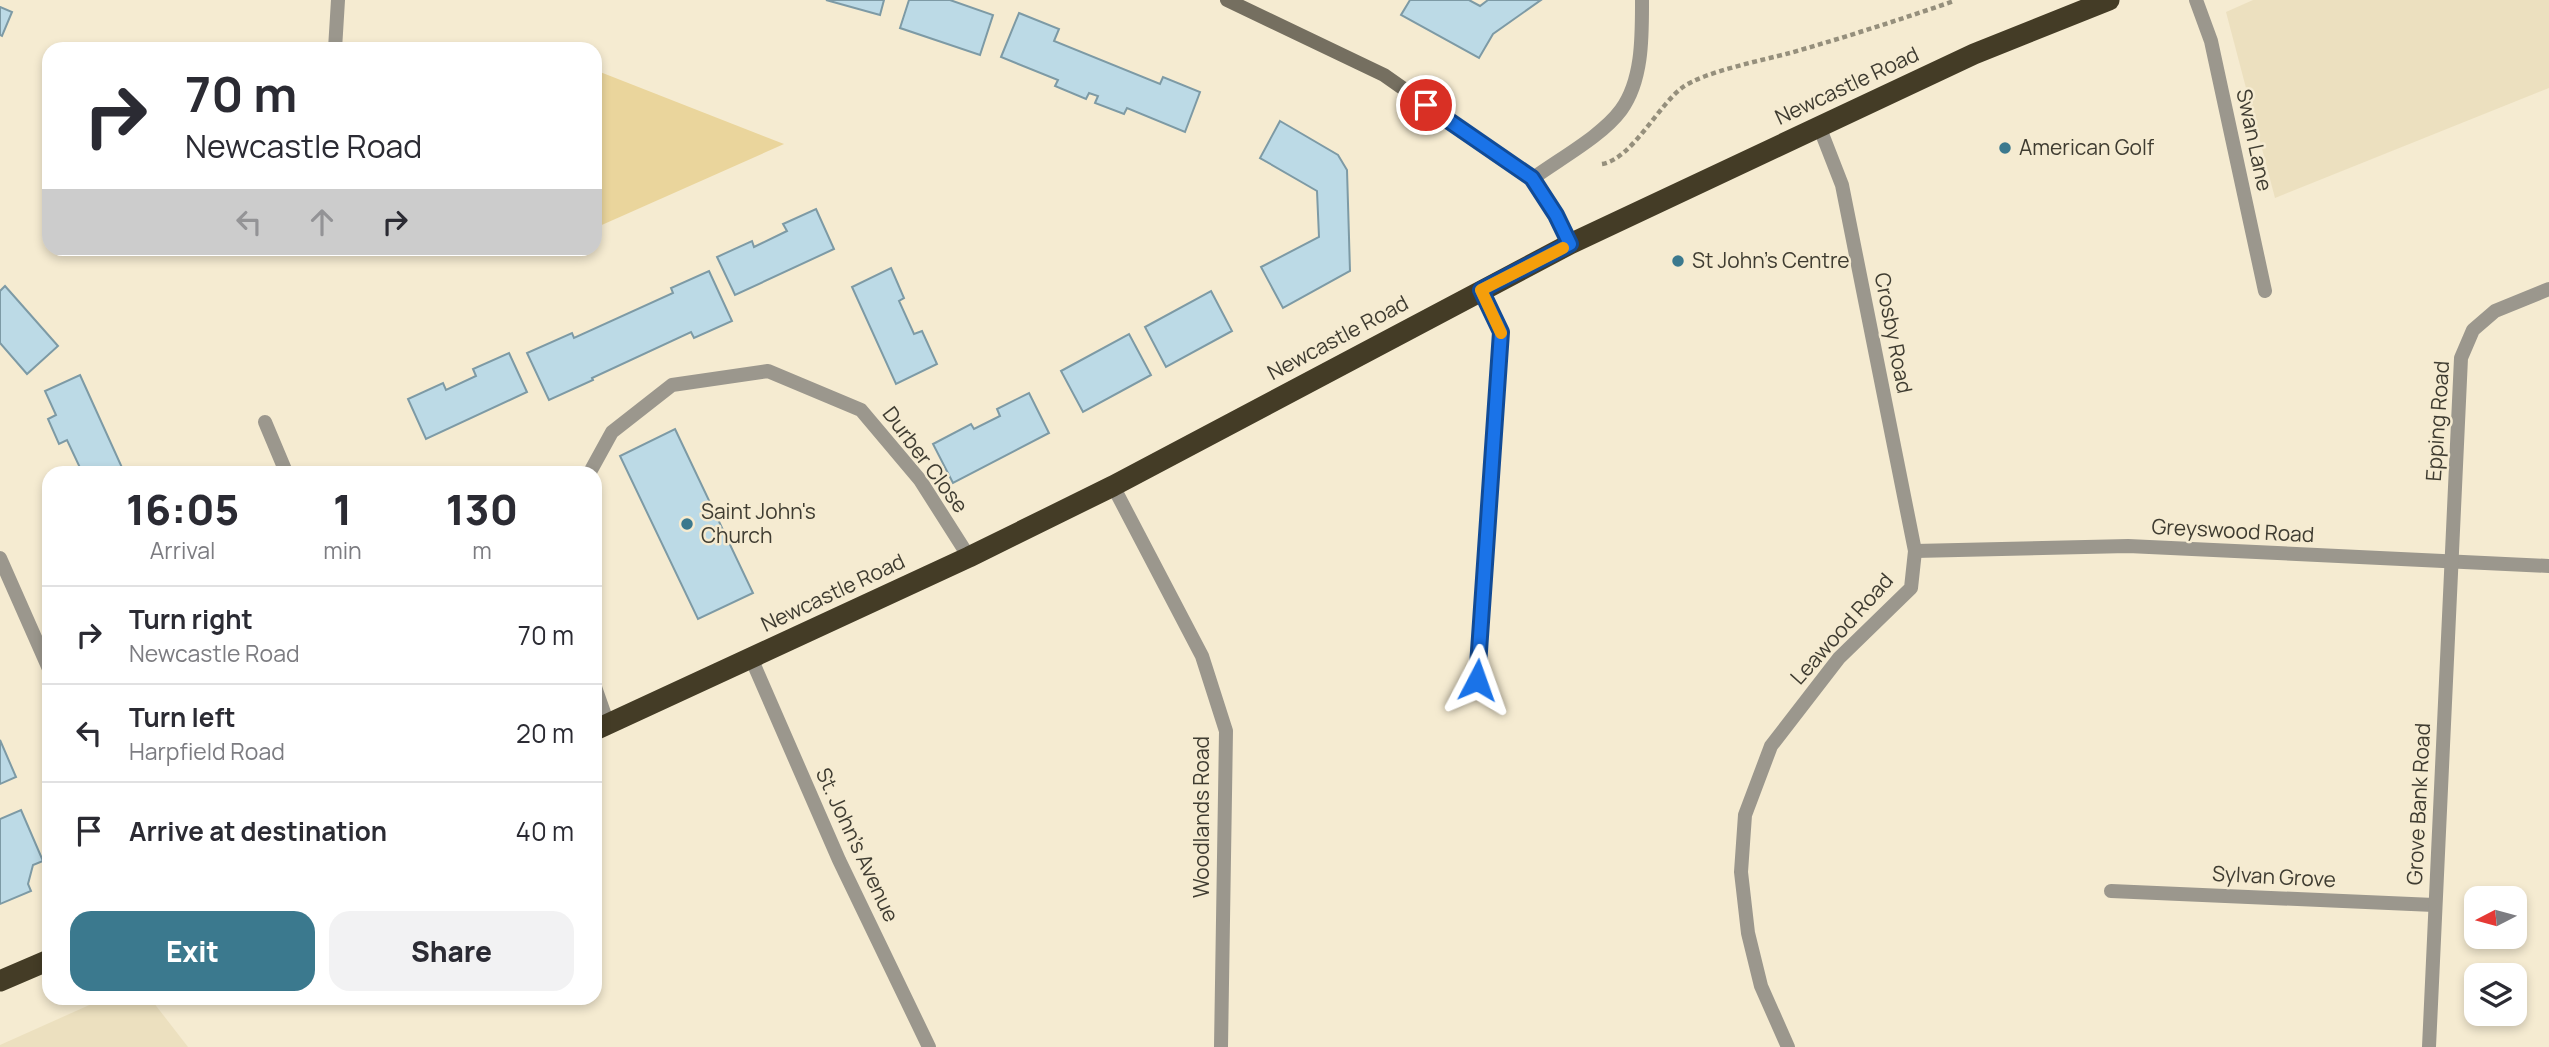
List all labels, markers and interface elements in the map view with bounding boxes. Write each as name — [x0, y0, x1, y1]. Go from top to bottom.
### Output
street label: Newcastle Road — [1770, 39, 1923, 131]
text: 70 m — [185, 60, 297, 127]
icon: right — [70, 70, 161, 161]
pin — [1396, 75, 1456, 135]
icon: arrive — [1407, 86, 1445, 124]
street label: Swan Lane — [2230, 86, 2279, 193]
text: Newcastle Road — [185, 124, 422, 168]
place label: American Golf — [2019, 133, 2155, 161]
marker: American Golf — [1997, 140, 2013, 156]
icon: left — [230, 203, 268, 241]
icon: ahead — [303, 203, 341, 241]
icon: right — [376, 203, 414, 241]
place label: St John's Centre — [1692, 246, 1850, 274]
marker: St John's Centre — [1670, 253, 1686, 269]
street label: Crosby Road — [1869, 270, 1919, 396]
street label: Newcastle Road — [1262, 288, 1413, 386]
street label: Epping Road — [2419, 360, 2455, 482]
street label: Durber Close — [877, 401, 975, 518]
text: 16:05 — [126, 480, 239, 538]
text: 1 — [333, 480, 352, 538]
text: 130 — [446, 480, 518, 538]
place label: Saint John's Church — [701, 497, 816, 549]
street label: Greyswood Road — [2151, 512, 2315, 548]
marker: Saint John's Church — [679, 516, 695, 532]
text: Arrival — [150, 534, 215, 566]
text: min — [323, 534, 362, 566]
text: m — [472, 534, 492, 566]
street label: Newcastle Road — [756, 546, 909, 638]
street label: Leawood Road — [1784, 567, 1899, 690]
text: Turn right — [129, 601, 253, 637]
icon: right — [70, 616, 108, 654]
text: 70 m — [518, 617, 574, 653]
text: Newcastle Road — [129, 637, 300, 669]
position arrow — [1440, 643, 1514, 717]
text: Turn left — [129, 699, 236, 735]
icon: left — [70, 714, 108, 752]
text: 20 m — [516, 715, 574, 751]
street label: Grove Bank Road — [2400, 722, 2436, 886]
text: Harpfield Road — [129, 735, 285, 767]
street label: Woodlands Road — [1187, 736, 1215, 898]
street label: St. John's Avenue — [810, 763, 906, 926]
icon: arrive — [70, 812, 108, 850]
text: Arrive at destination — [129, 813, 387, 849]
text: 40 m — [516, 813, 574, 849]
street label: Sylvan Grove — [2212, 859, 2337, 893]
north arrow — [2464, 886, 2527, 948]
map controls — [2464, 886, 2527, 1026]
button: Exit — [70, 911, 315, 991]
button: Share — [329, 911, 574, 991]
button: layers — [2464, 963, 2527, 1026]

